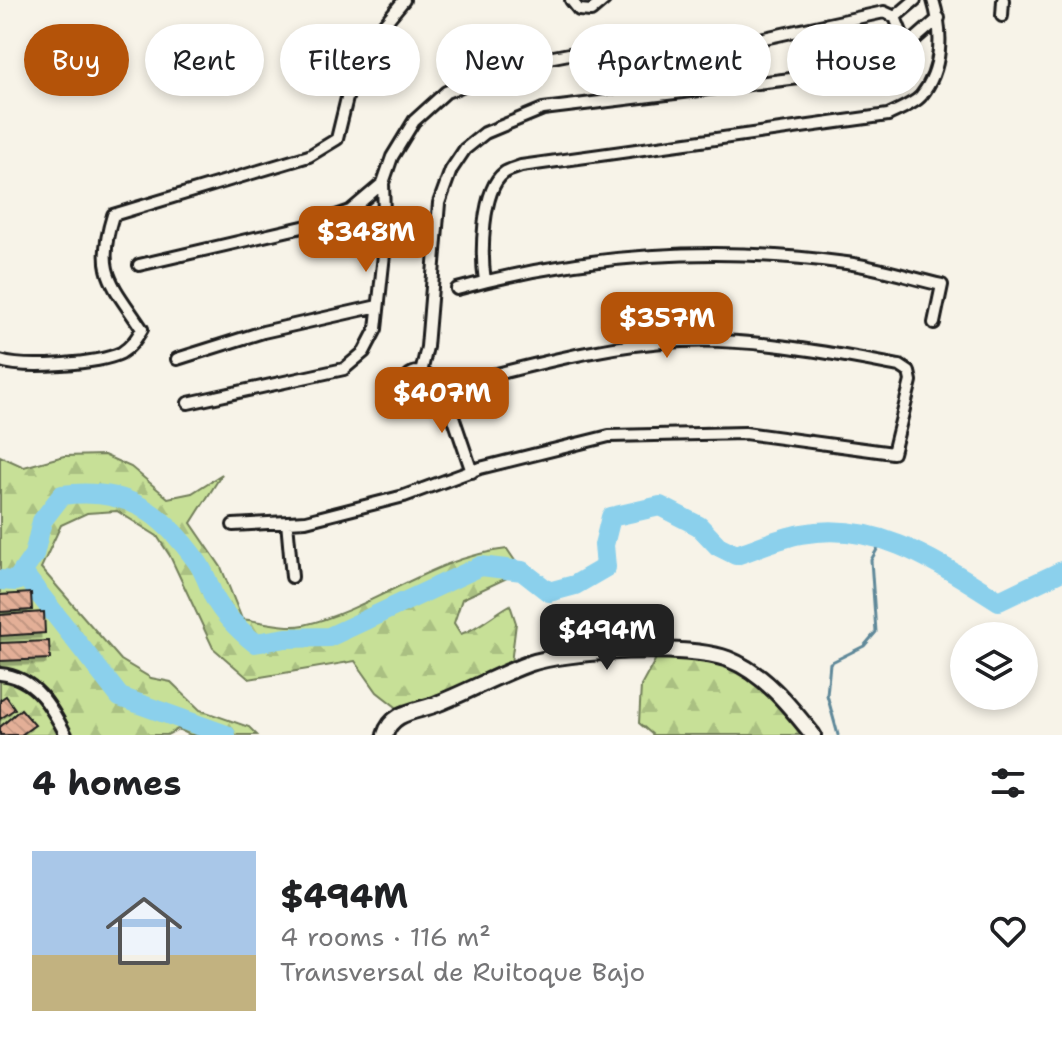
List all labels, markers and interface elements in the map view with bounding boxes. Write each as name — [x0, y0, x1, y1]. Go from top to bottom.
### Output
chip: Buy — [24, 24, 129, 96]
chip: Rent — [145, 24, 264, 96]
chip: Filters — [280, 24, 420, 96]
chip: New — [436, 24, 553, 96]
chip: Apartment — [569, 24, 771, 96]
chip: House — [787, 24, 925, 96]
pin: $348M — [310, 206, 422, 274]
text: $348M — [317, 214, 415, 249]
pin: $357M — [611, 292, 723, 360]
text: $357M — [619, 300, 715, 335]
pin: $407M — [386, 367, 498, 435]
text: $407M — [393, 375, 491, 410]
pin: $494M — [551, 604, 663, 672]
text: $494M — [558, 612, 656, 647]
map controls — [950, 622, 1038, 710]
button: layers — [950, 622, 1038, 710]
text: 4 homes — [32, 760, 181, 806]
icon: filters — [986, 761, 1030, 805]
text: $494M — [280, 873, 408, 919]
icon: home — [96, 883, 192, 979]
icon: heart — [986, 909, 1030, 953]
text: 4 rooms · 116 m² — [280, 919, 491, 954]
text: Transversal de Ruitoque Bajo — [280, 954, 645, 989]

